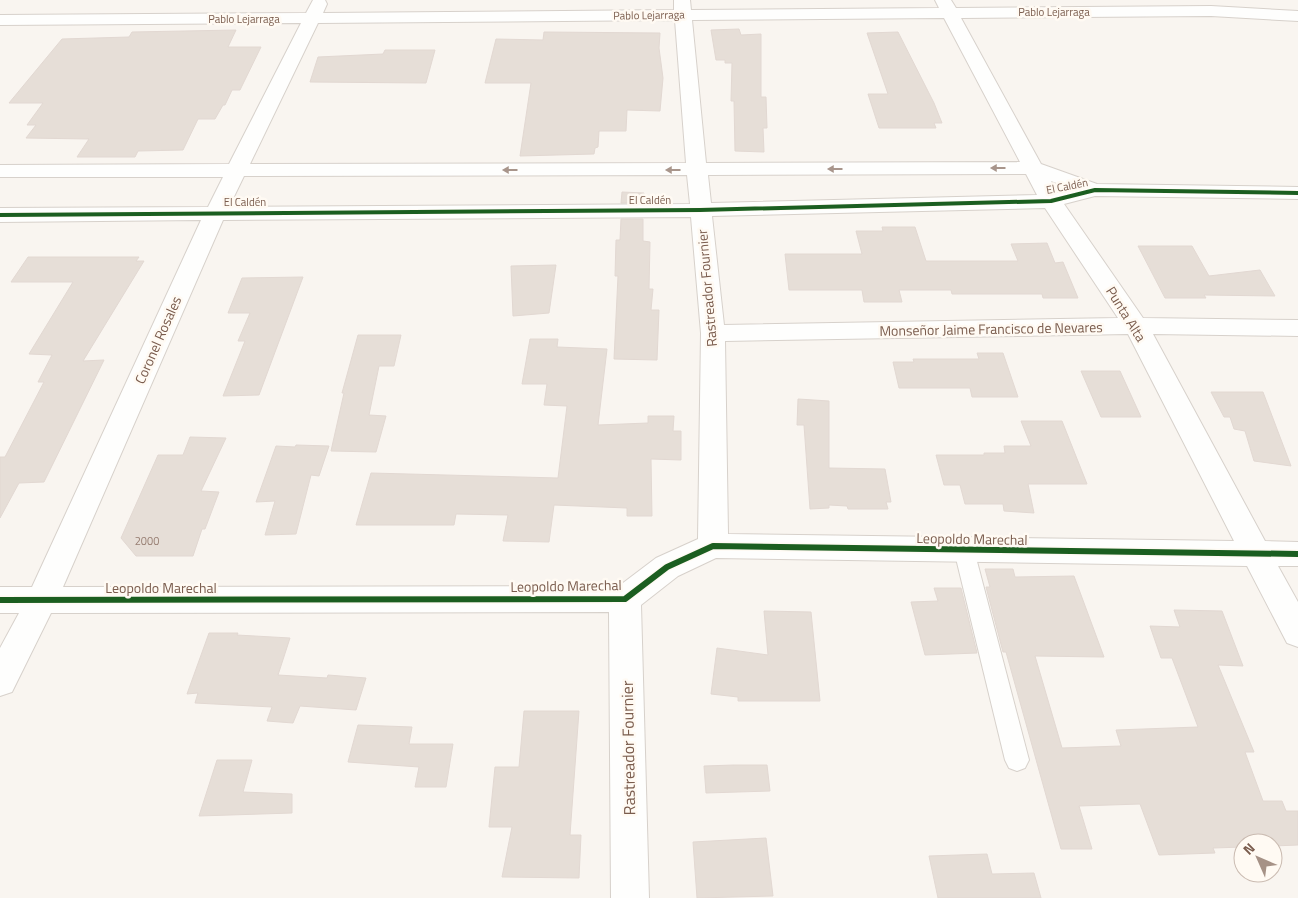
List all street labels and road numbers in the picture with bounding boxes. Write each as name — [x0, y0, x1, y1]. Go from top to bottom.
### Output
street label: Pablo Lejarraga — [1018, 4, 1090, 20]
street label: Pablo Lejarraga — [613, 6, 685, 24]
street label: Pablo Lejarraga — [208, 11, 280, 27]
street label: El Caldén — [1045, 174, 1089, 198]
street label: El Caldén — [629, 192, 671, 208]
street label: El Caldén — [224, 194, 266, 210]
street label: Rastreador Fournier — [691, 228, 722, 348]
street label: Punta Alta — [1101, 282, 1152, 345]
street label: Coronel Rosales — [129, 293, 186, 387]
street label: Monseñor Jaime Francisco de Nevares — [879, 316, 1103, 341]
street label: Leopoldo Marechal — [916, 527, 1028, 550]
street label: Leopoldo Marechal — [510, 574, 622, 597]
street label: Leopoldo Marechal — [105, 577, 217, 598]
street label: Rastreador Fournier — [615, 680, 641, 816]

